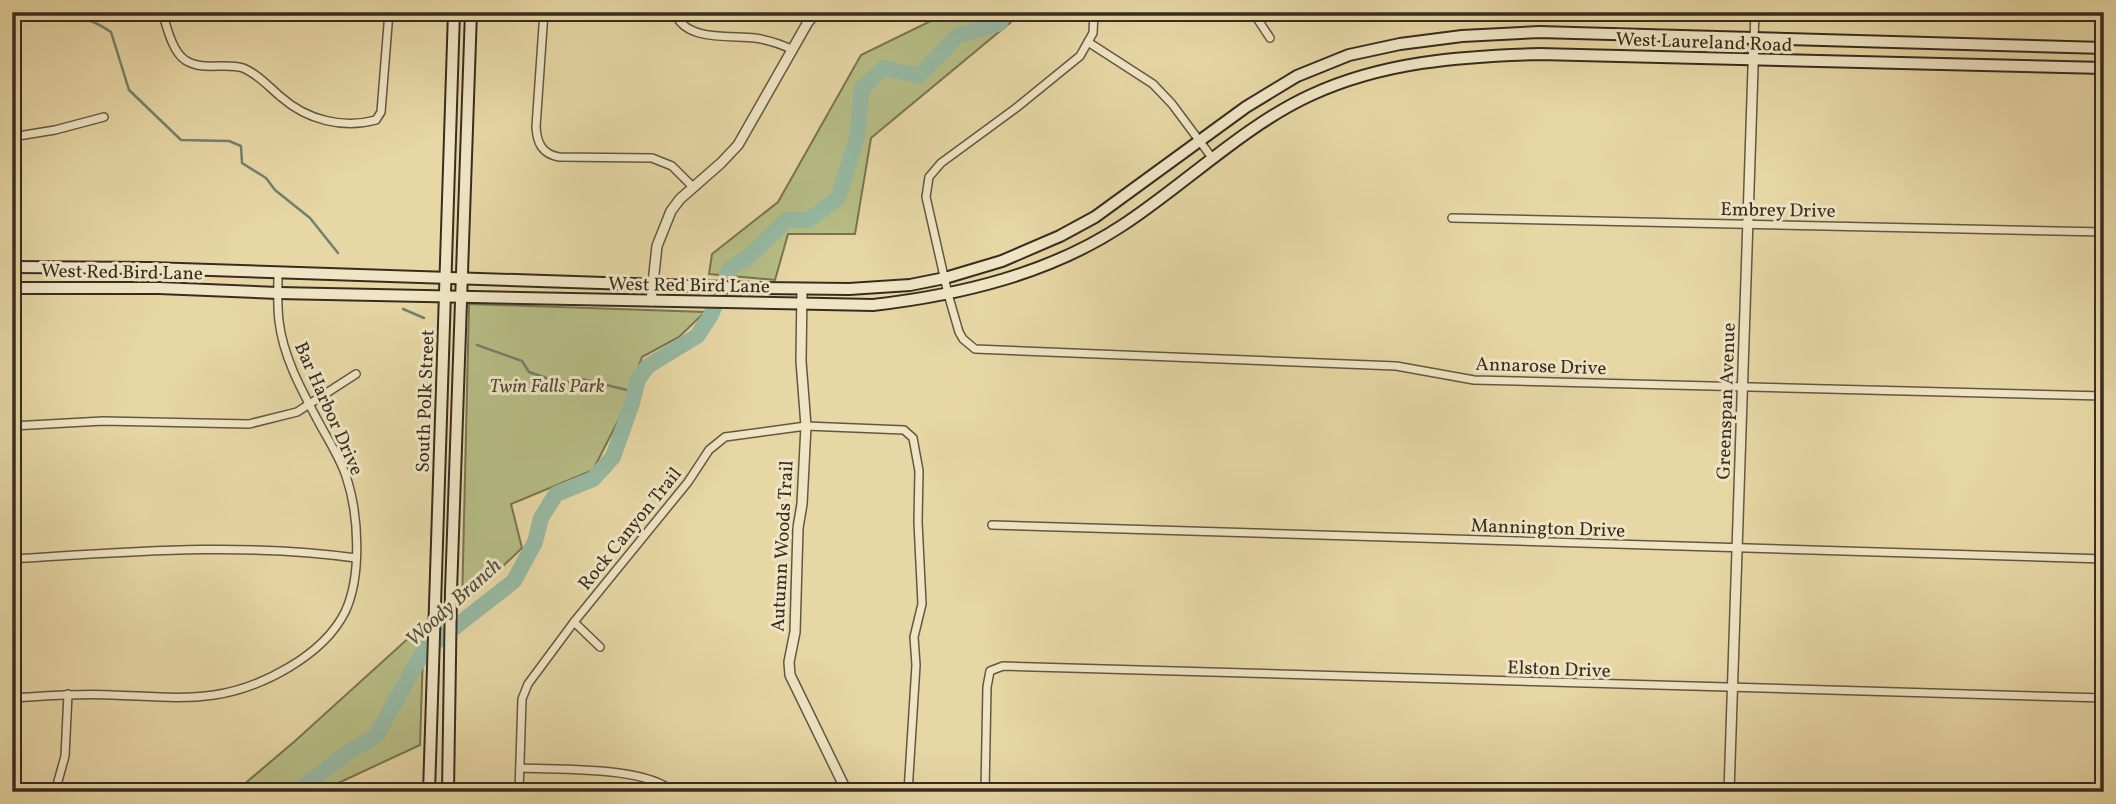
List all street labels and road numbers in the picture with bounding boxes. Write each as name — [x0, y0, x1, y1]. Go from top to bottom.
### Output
street label: West Laureland Road — [1615, 27, 1793, 59]
street label: Embrey Drive — [1720, 197, 1836, 225]
street label: West Red Bird Lane — [41, 259, 203, 287]
street label: West Red Bird Lane — [608, 272, 770, 300]
street label: Greenspan Avenue — [1711, 322, 1743, 480]
street label: South Polk Street — [411, 329, 442, 473]
street label: Bar Harbor Drive — [287, 338, 369, 480]
street label: Annarose Drive — [1475, 352, 1607, 382]
street label: Autumn Woods Trail — [766, 459, 800, 632]
street label: Rock Canyon Trail — [573, 462, 688, 596]
street label: Mannington Drive — [1470, 513, 1626, 545]
street label: Elston Drive — [1507, 655, 1611, 685]

